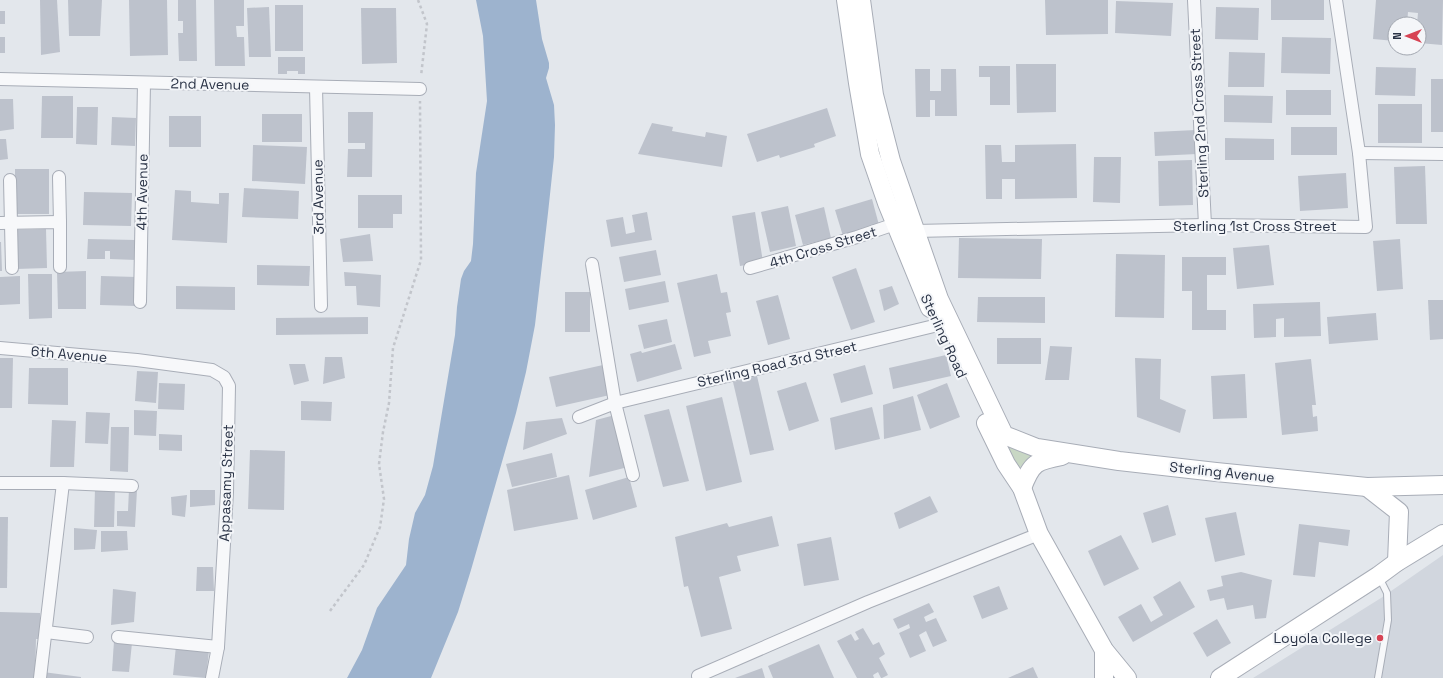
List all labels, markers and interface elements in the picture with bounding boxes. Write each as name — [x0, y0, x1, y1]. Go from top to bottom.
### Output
north arrow — [1387, 16, 1427, 56]
street label: Sterling 2nd Cross Street — [1186, 28, 1212, 198]
text: N — [1390, 32, 1404, 40]
street label: 2nd Avenue — [170, 74, 250, 94]
street label: 4th Avenue — [132, 154, 152, 230]
street label: 3rd Avenue — [308, 159, 328, 235]
street label: Sterling 1st Cross Street — [1173, 217, 1337, 235]
street label: 4th Cross Street — [767, 222, 879, 272]
street label: Sterling Road — [917, 291, 971, 381]
street label: Sterling Road 3rd Street — [695, 337, 859, 391]
street label: 6th Avenue — [30, 342, 108, 366]
street label: Appasamy Street — [215, 424, 237, 542]
street label: Sterling Avenue — [1169, 458, 1275, 486]
place label: Loyola College — [1273, 629, 1372, 647]
marker: Loyola College — [1375, 633, 1385, 643]

